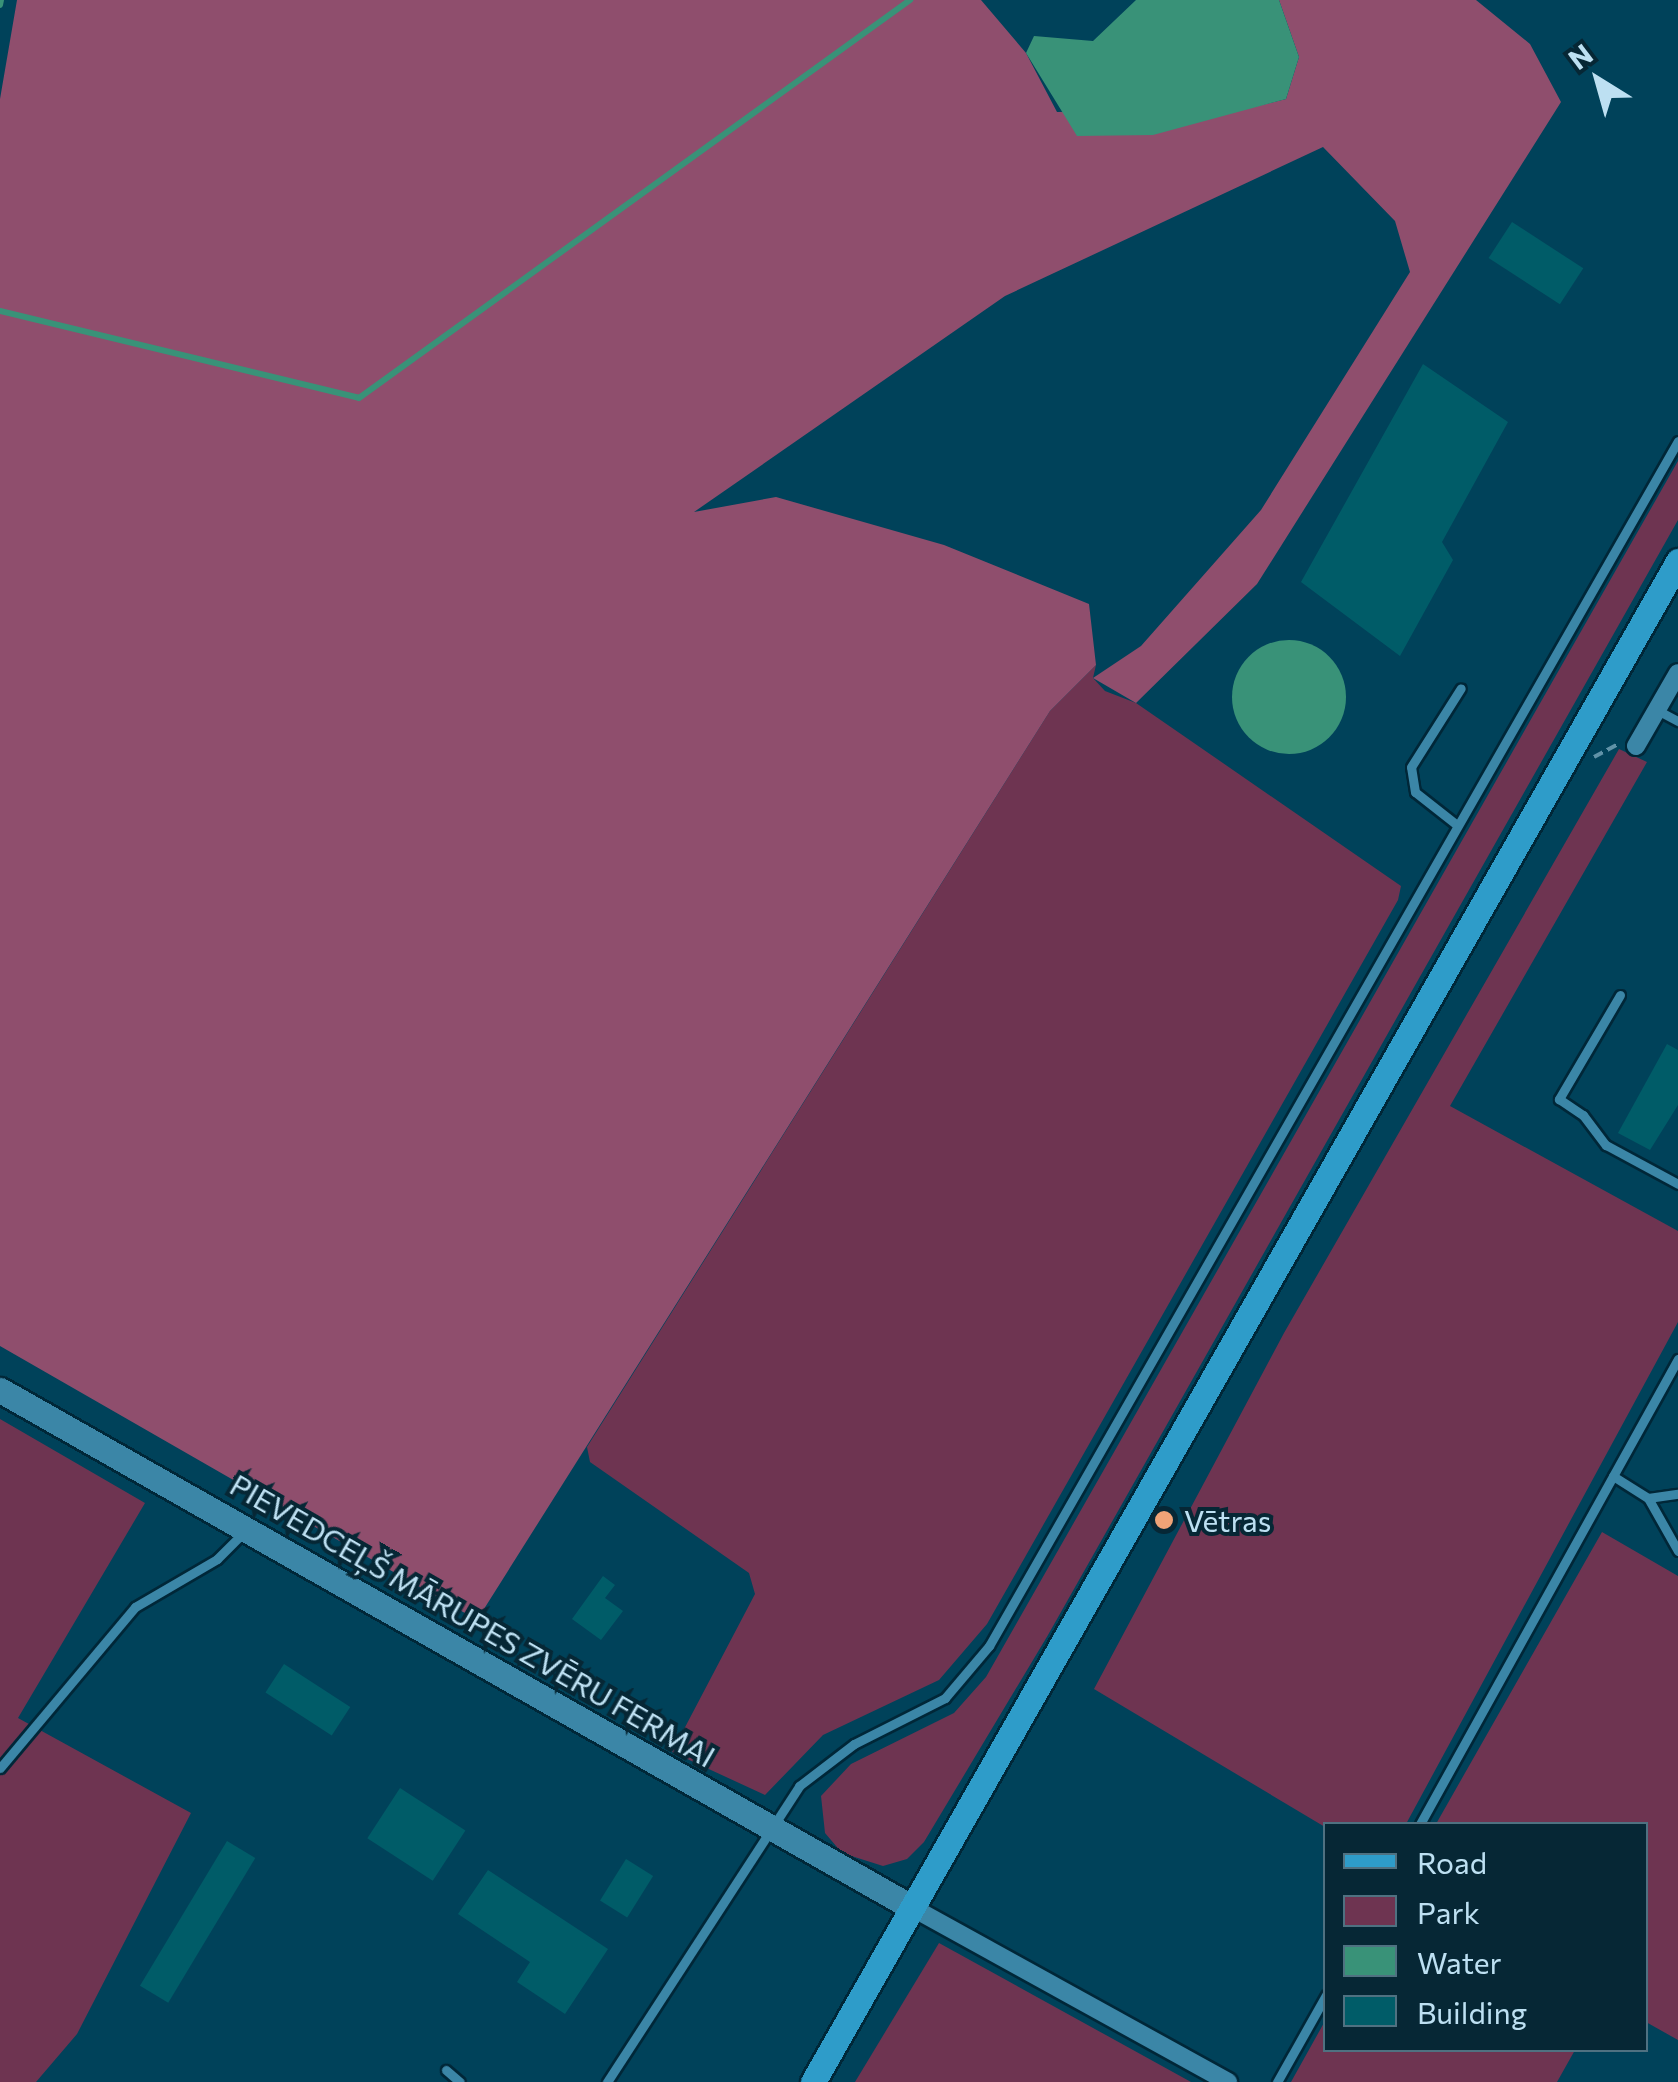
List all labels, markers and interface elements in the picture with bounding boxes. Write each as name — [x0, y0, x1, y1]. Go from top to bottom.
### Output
north arrow — [1548, 30, 1648, 130]
text: N — [1561, 36, 1599, 76]
street label: PIEVEDCEĻŠ MĀRUPES ZVĒRU FERMAI — [224, 1466, 722, 1774]
place label: Vētras — [1184, 1502, 1271, 1538]
marker: Vētras — [1153, 1509, 1175, 1531]
legend — [1323, 1822, 1648, 2052]
text: Road — [1417, 1843, 1487, 1880]
text: Park — [1417, 1893, 1480, 1930]
text: Water — [1417, 1943, 1502, 1980]
text: Building — [1417, 1993, 1527, 2030]

